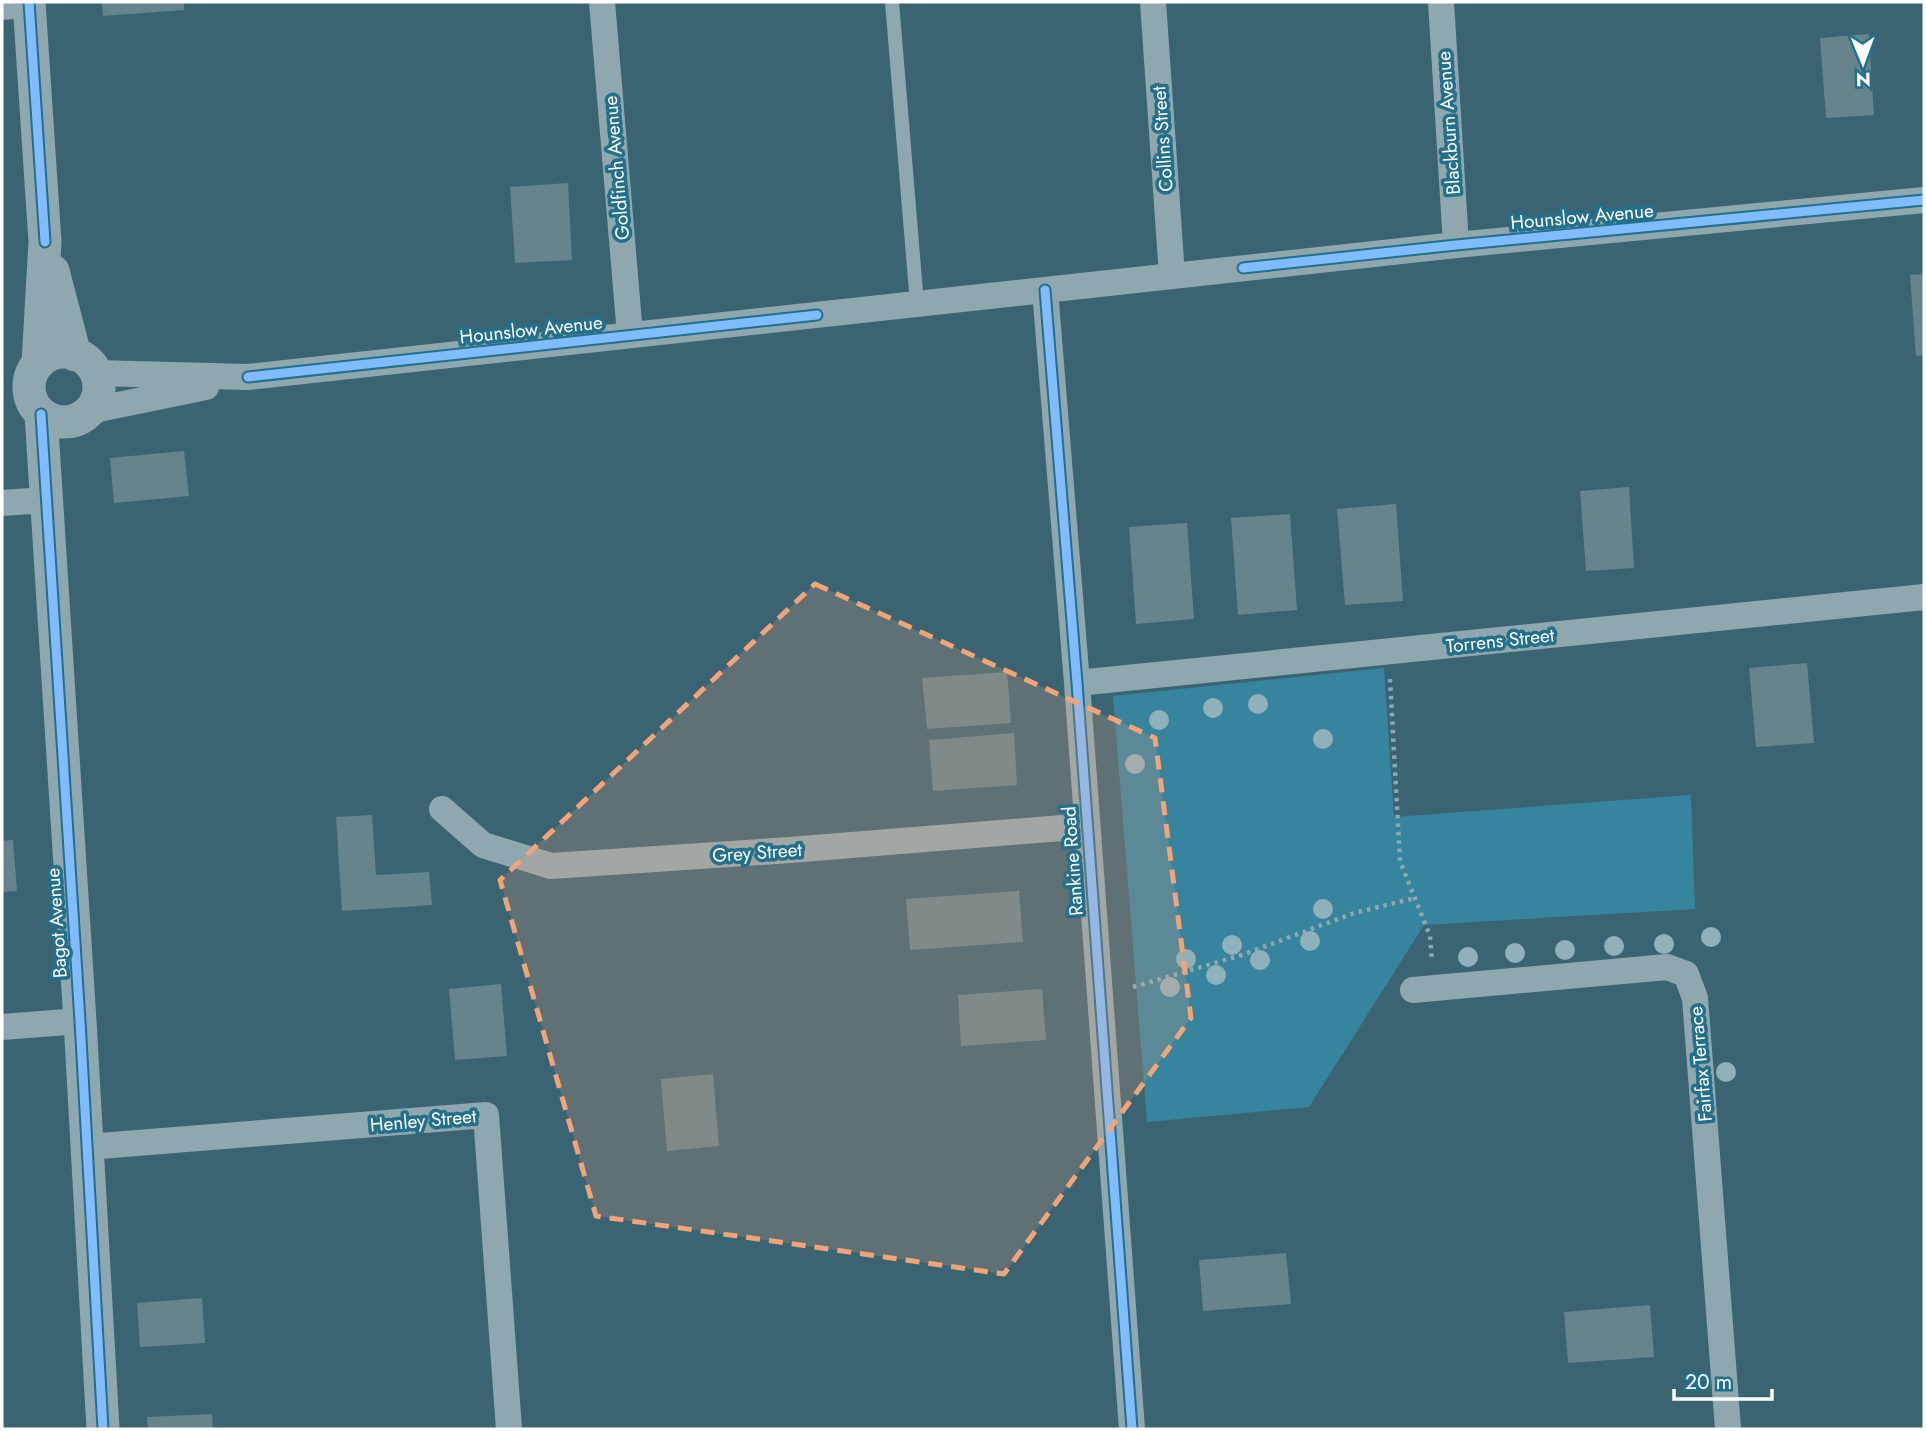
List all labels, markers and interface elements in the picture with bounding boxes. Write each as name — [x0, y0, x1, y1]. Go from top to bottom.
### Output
north arrow — [1828, 28, 1898, 98]
street label: Blackburn Avenue — [1430, 50, 1467, 196]
text: N — [1856, 66, 1871, 93]
street label: Collins Street — [1145, 85, 1180, 193]
street label: Goldfinch Avenue — [597, 95, 636, 241]
street label: Hounslow Avenue — [1509, 197, 1655, 236]
street label: Hounslow Avenue — [458, 309, 604, 350]
street label: Torrens Street — [1445, 621, 1556, 660]
street label: Rankine Road — [1055, 805, 1090, 917]
street label: Grey Street — [711, 836, 803, 869]
street label: Bagot Avenue — [39, 867, 74, 979]
street label: Fairfax Terrace — [1682, 1005, 1719, 1123]
street label: Henley Street — [369, 1102, 478, 1139]
scale bar — [1674, 1358, 1772, 1402]
text: 20 m — [1685, 1367, 1732, 1397]

